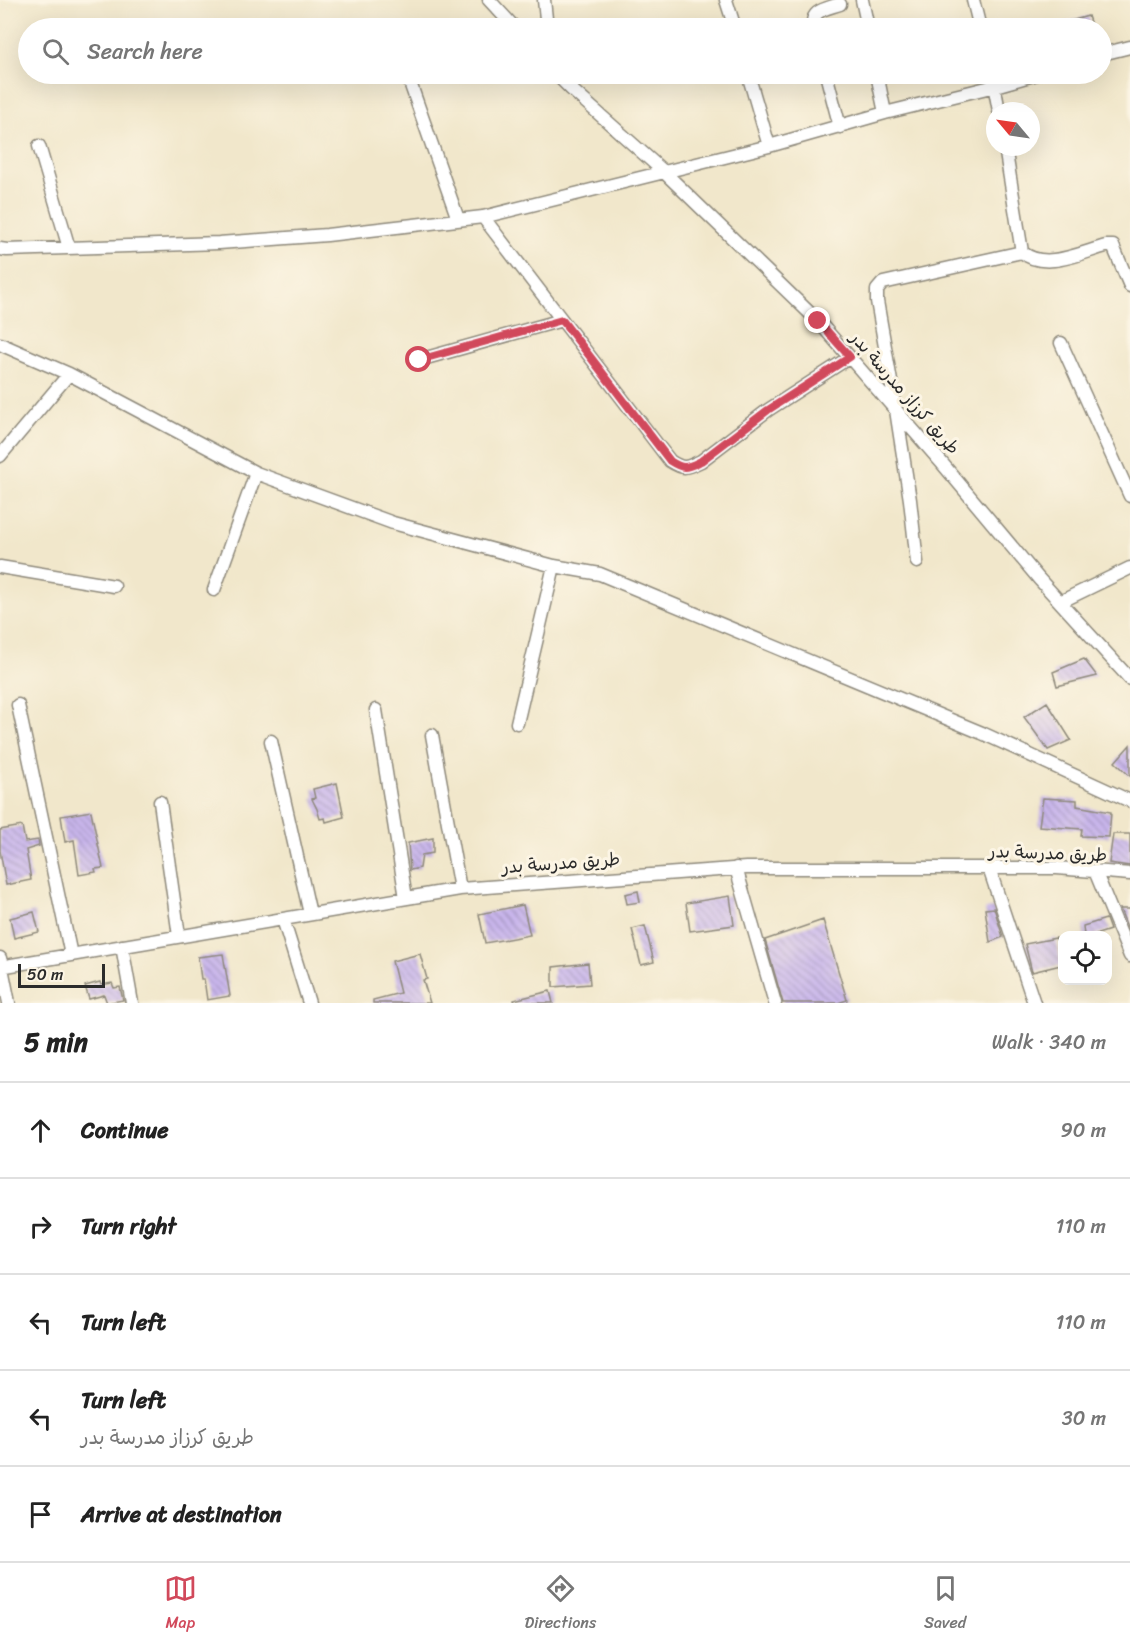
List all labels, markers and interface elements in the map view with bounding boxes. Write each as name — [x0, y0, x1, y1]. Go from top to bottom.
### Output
search box — [18, 18, 1112, 84]
text: Search here — [87, 32, 203, 71]
icon: search — [39, 35, 72, 68]
north arrow — [986, 102, 1040, 156]
route end — [804, 307, 830, 333]
street label: طريق كرزاز مدرسة بدر — [841, 322, 968, 462]
route start — [405, 346, 431, 372]
street label: طريق مدرسة بدر — [986, 835, 1108, 871]
street label: طريق مدرسة بدر — [499, 843, 621, 883]
map controls — [1058, 931, 1112, 985]
button: locate — [1058, 931, 1112, 985]
text: 50 m — [27, 960, 63, 989]
scale bar — [18, 961, 105, 989]
text: 5 min — [24, 1019, 88, 1065]
text: Walk · 340 m — [992, 1025, 1106, 1060]
text: Continue — [81, 1111, 169, 1150]
text: 90 m — [1061, 1113, 1106, 1148]
icon: ahead — [24, 1114, 57, 1147]
text: Turn right — [81, 1207, 176, 1246]
text: 110 m — [1056, 1209, 1106, 1244]
icon: right — [24, 1210, 57, 1243]
text: Turn left — [81, 1303, 166, 1342]
text: 110 m — [1056, 1305, 1106, 1340]
icon: left — [24, 1306, 57, 1339]
text: Turn left — [81, 1381, 166, 1420]
text: 30 m — [1062, 1401, 1106, 1436]
icon: left — [24, 1402, 57, 1435]
text: طريق كرزاز مدرسة بدر — [81, 1420, 254, 1455]
text: Arrive at destination — [81, 1495, 282, 1534]
icon: arrive — [24, 1498, 57, 1531]
tab: Map — [164, 1572, 197, 1637]
tab: Directions — [525, 1572, 596, 1637]
tab: Saved — [924, 1572, 966, 1637]

